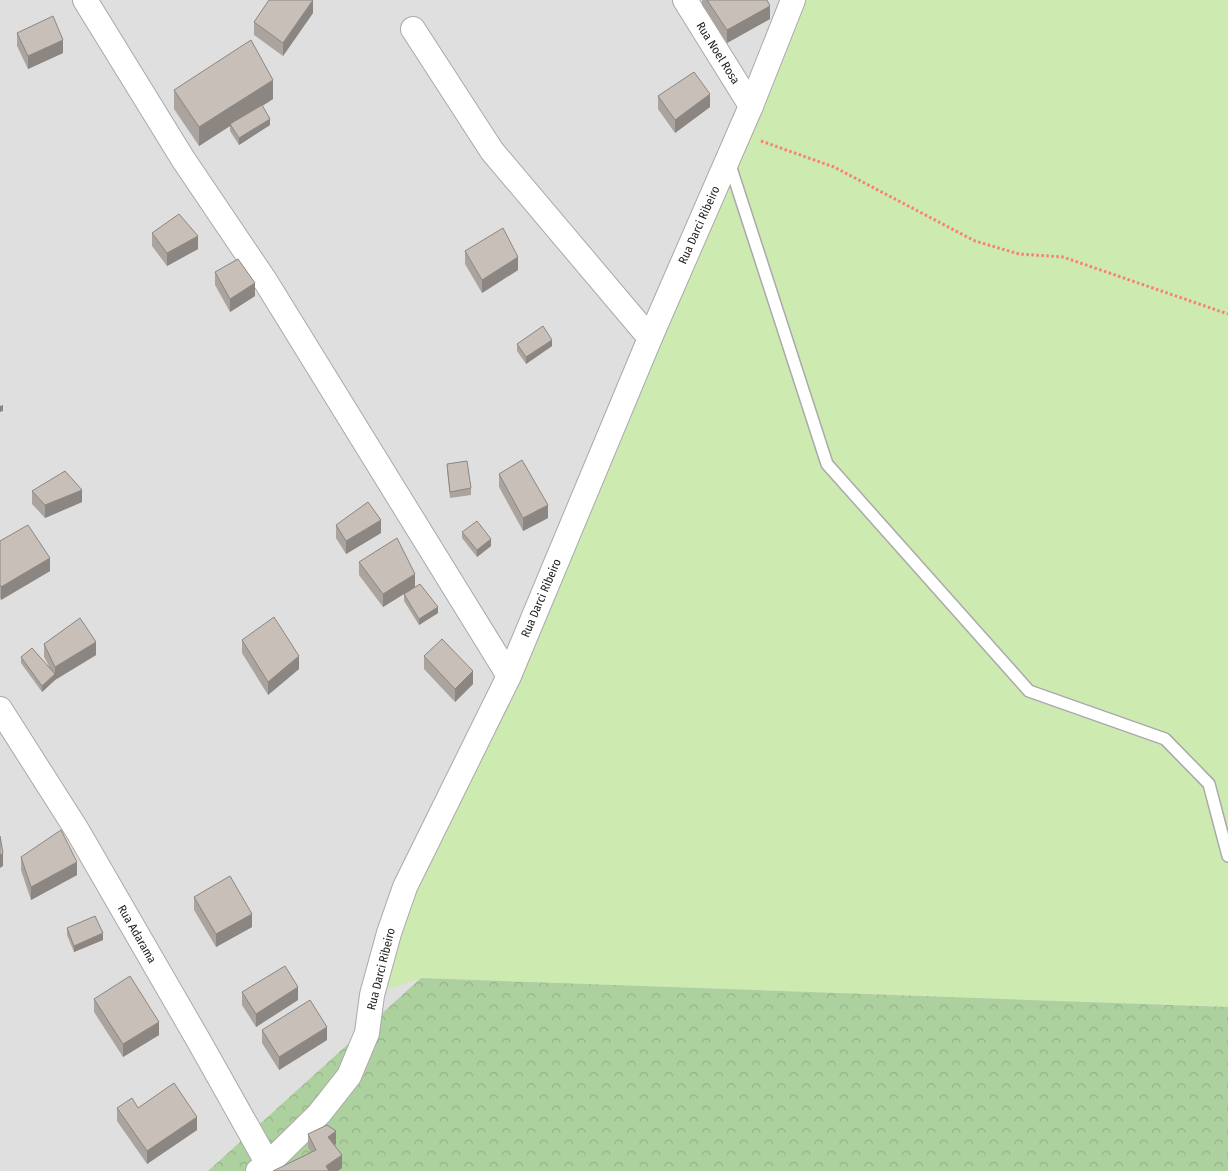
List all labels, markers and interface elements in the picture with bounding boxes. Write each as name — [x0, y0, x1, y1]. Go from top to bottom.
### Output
street label: Rua Noel Rosa — [693, 19, 743, 87]
street label: Rua Darci Ribeiro — [675, 184, 723, 266]
street label: Rua Darci Ribeiro — [518, 557, 564, 639]
street label: Rua Adarama — [115, 902, 159, 966]
street label: Rua Darci Ribeiro — [364, 926, 398, 1012]

